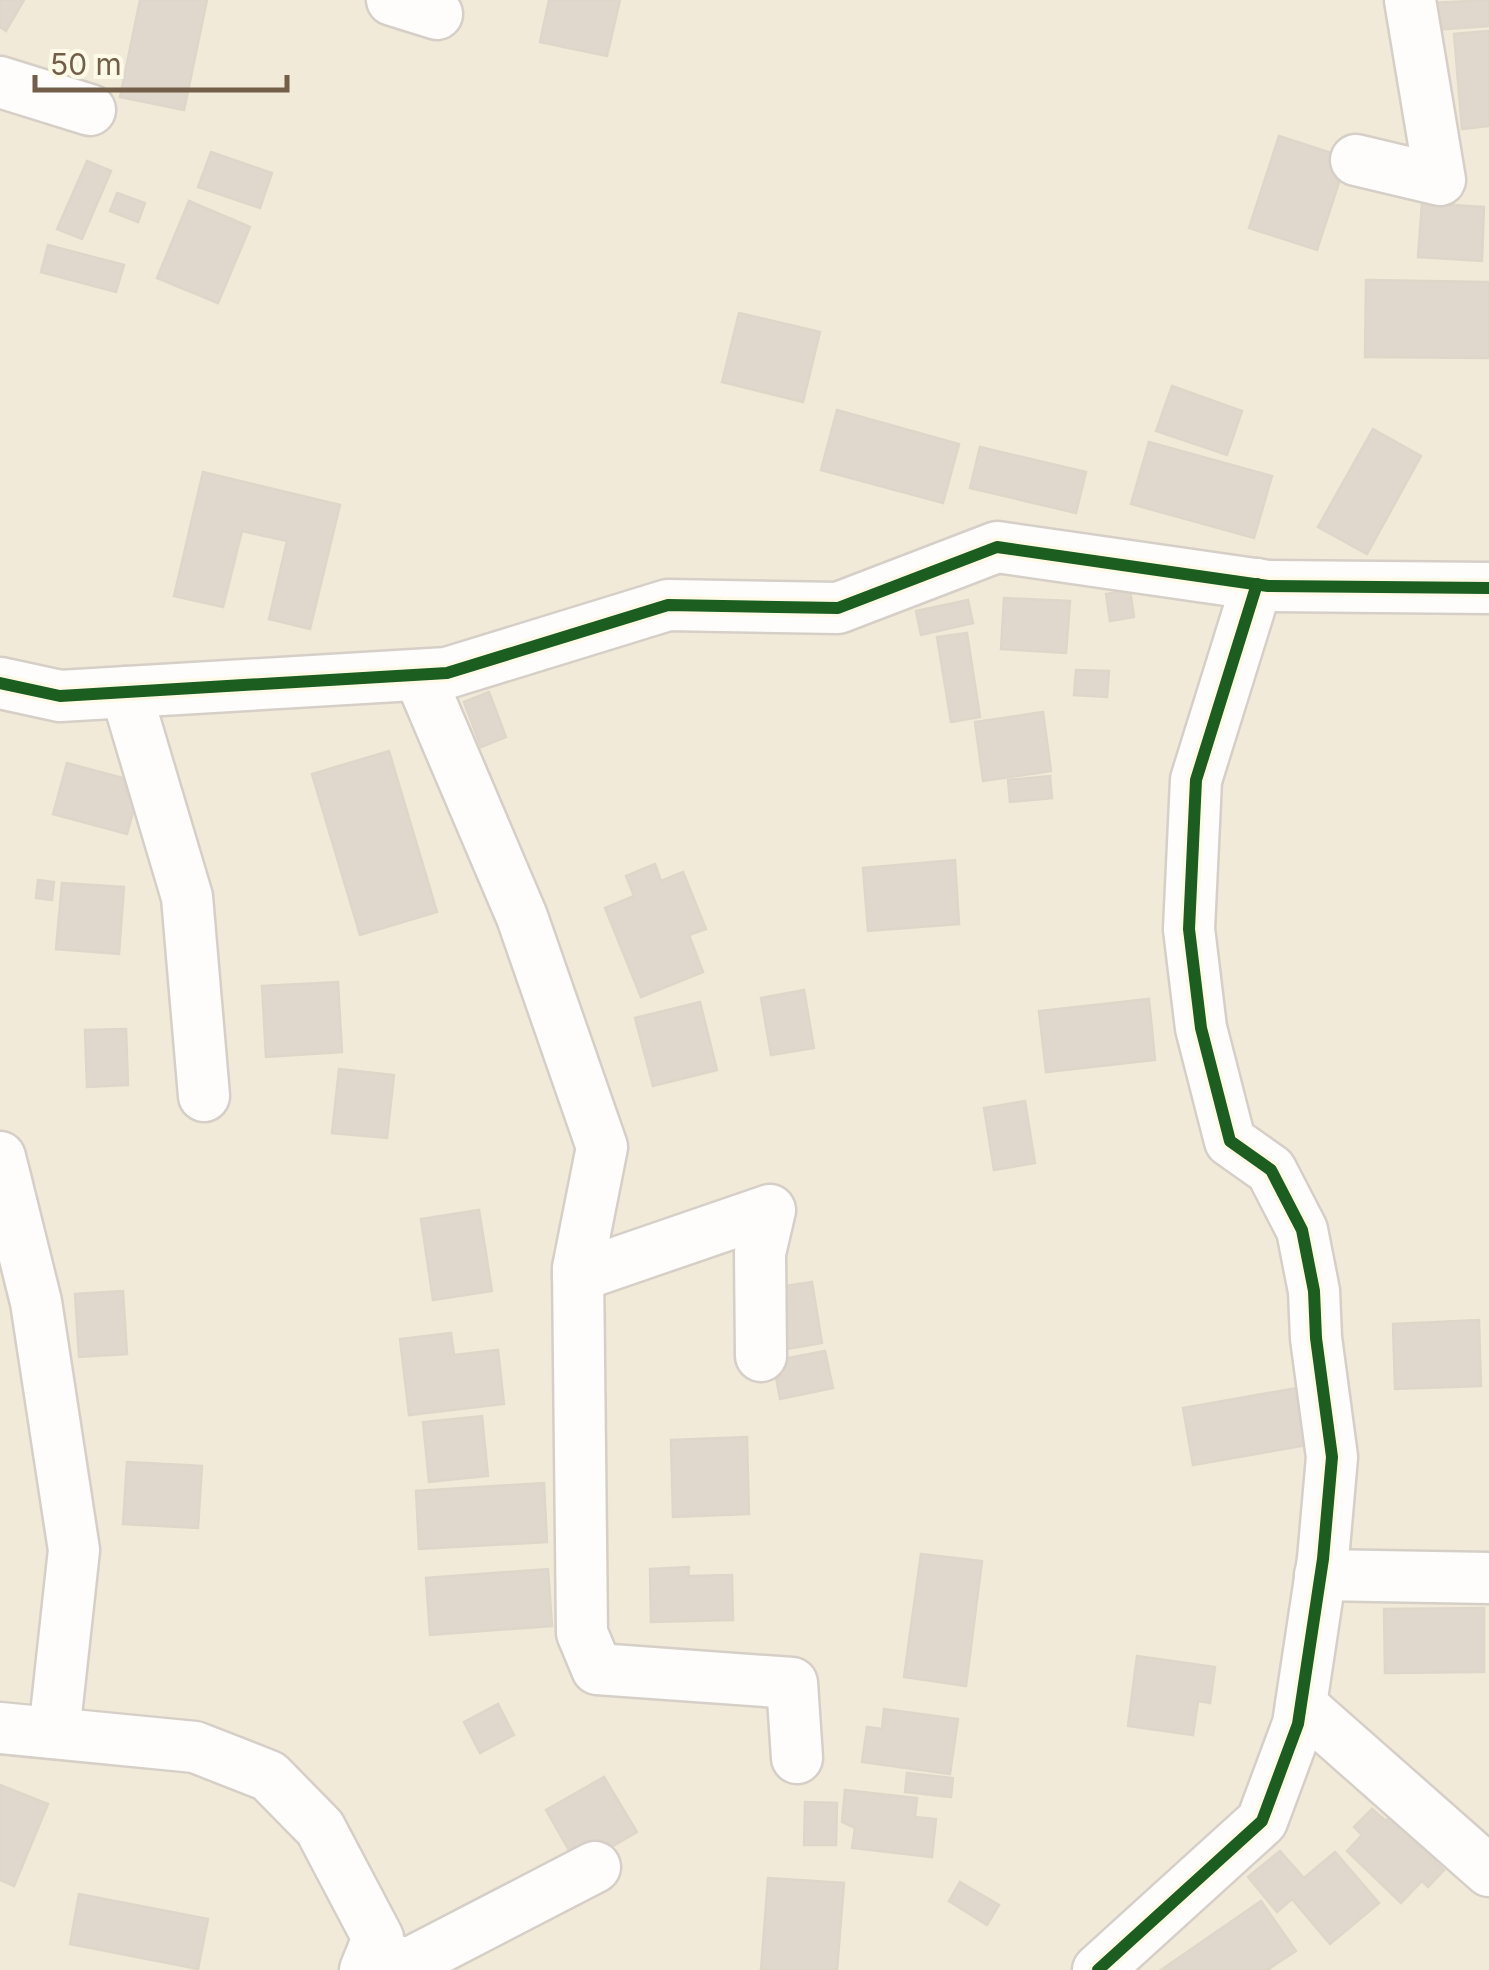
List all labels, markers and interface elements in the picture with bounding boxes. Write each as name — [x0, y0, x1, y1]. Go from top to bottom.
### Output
scale bar — [35, 30, 288, 92]
text: 50 m — [50, 46, 122, 82]

